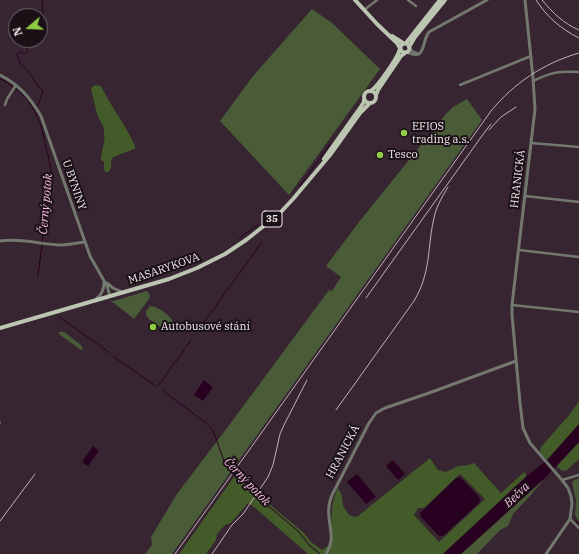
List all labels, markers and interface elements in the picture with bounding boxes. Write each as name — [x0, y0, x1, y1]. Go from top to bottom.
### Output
north arrow — [8, 8, 48, 48]
text: N — [10, 25, 26, 38]
place label: EFIOS trading a.s. — [412, 120, 470, 146]
marker: EFIOS trading a.s. — [399, 128, 409, 138]
place label: Tesco — [388, 148, 418, 162]
street label: HRANICKÁ — [508, 149, 528, 209]
marker: Tesco — [375, 150, 385, 160]
street label: U BYNINY — [59, 158, 89, 212]
water label: Černý potok — [36, 173, 56, 235]
road number: 35 — [262, 211, 282, 227]
street label: MASARYKOVA — [127, 251, 201, 287]
place label: Autobusové stání — [161, 320, 250, 334]
marker: Autobusové stání — [148, 322, 158, 332]
street label: HRANICKÁ — [323, 423, 363, 481]
water label: Černý potok — [221, 455, 273, 509]
water label: Bečva — [501, 480, 533, 510]

